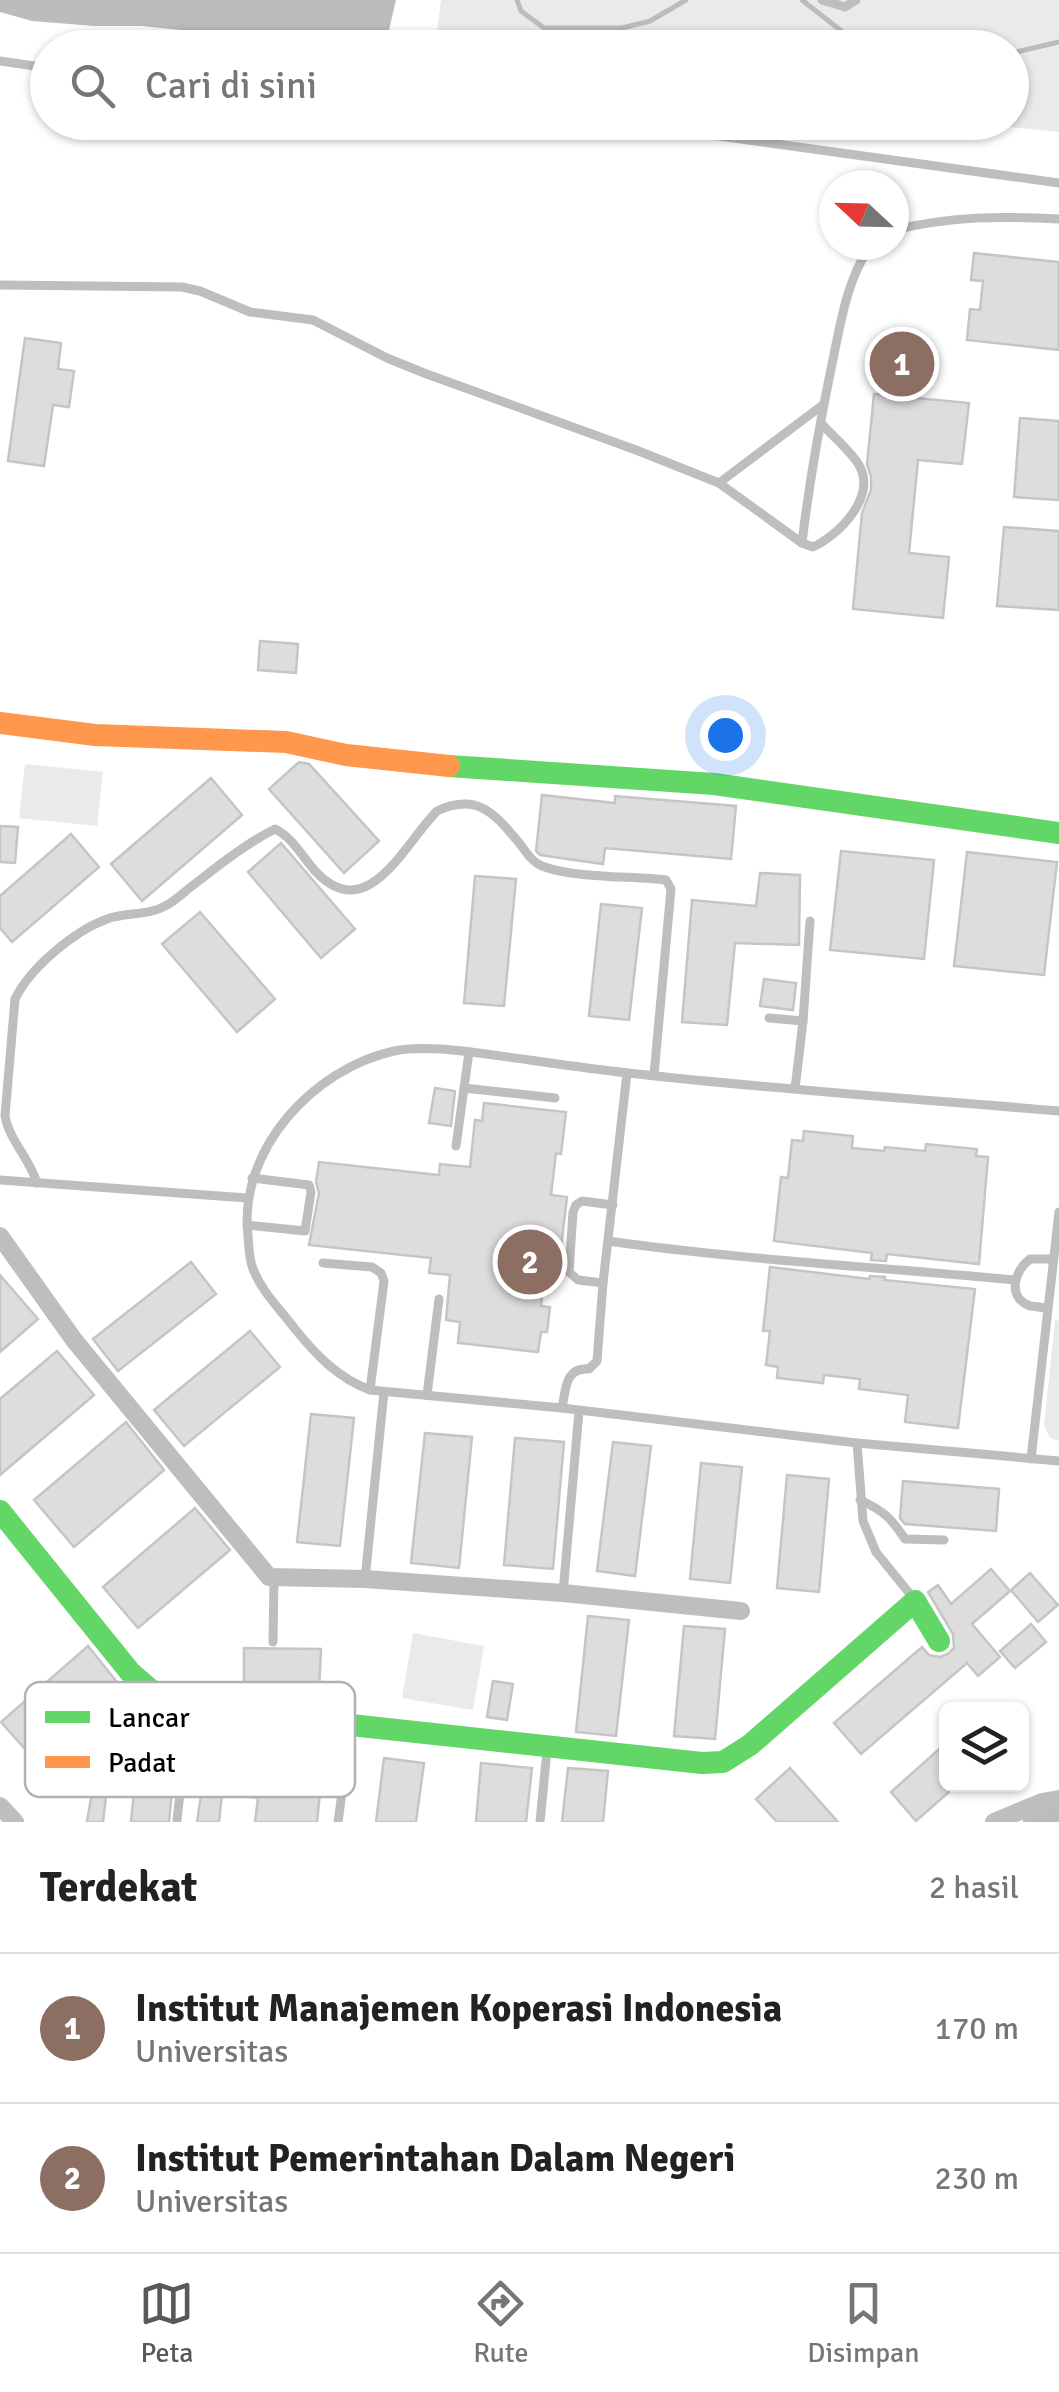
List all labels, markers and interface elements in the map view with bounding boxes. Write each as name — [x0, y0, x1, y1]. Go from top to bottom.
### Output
search box — [30, 30, 1029, 140]
icon: search — [65, 58, 120, 113]
text: Cari di sini — [145, 62, 317, 109]
north arrow — [819, 170, 909, 260]
pin: 1 — [870, 326, 934, 402]
your location — [700, 710, 751, 761]
pin: 2 — [498, 1224, 562, 1300]
legend — [25, 1682, 355, 1797]
text: Lancar — [108, 1701, 190, 1735]
map controls — [939, 1702, 1029, 1792]
button: layers — [939, 1702, 1029, 1792]
text: Padat — [108, 1746, 176, 1780]
text: Terdekat — [40, 1862, 197, 1913]
text: 2 hasil — [929, 1868, 1019, 1907]
text: Institut Manajemen Koperasi Indonesia — [135, 1985, 782, 2032]
text: 1 — [64, 2009, 81, 2048]
text: 170 m — [935, 2009, 1019, 2048]
text: Universitas — [135, 2032, 288, 2071]
text: Institut Pemerintahan Dalam Negeri — [135, 2135, 735, 2182]
text: 2 — [64, 2159, 81, 2198]
text: 230 m — [935, 2159, 1019, 2198]
text: Universitas — [135, 2182, 288, 2221]
tab: Peta — [139, 2276, 194, 2370]
tab: Rute — [473, 2276, 528, 2370]
tab: Disimpan — [807, 2276, 920, 2370]

